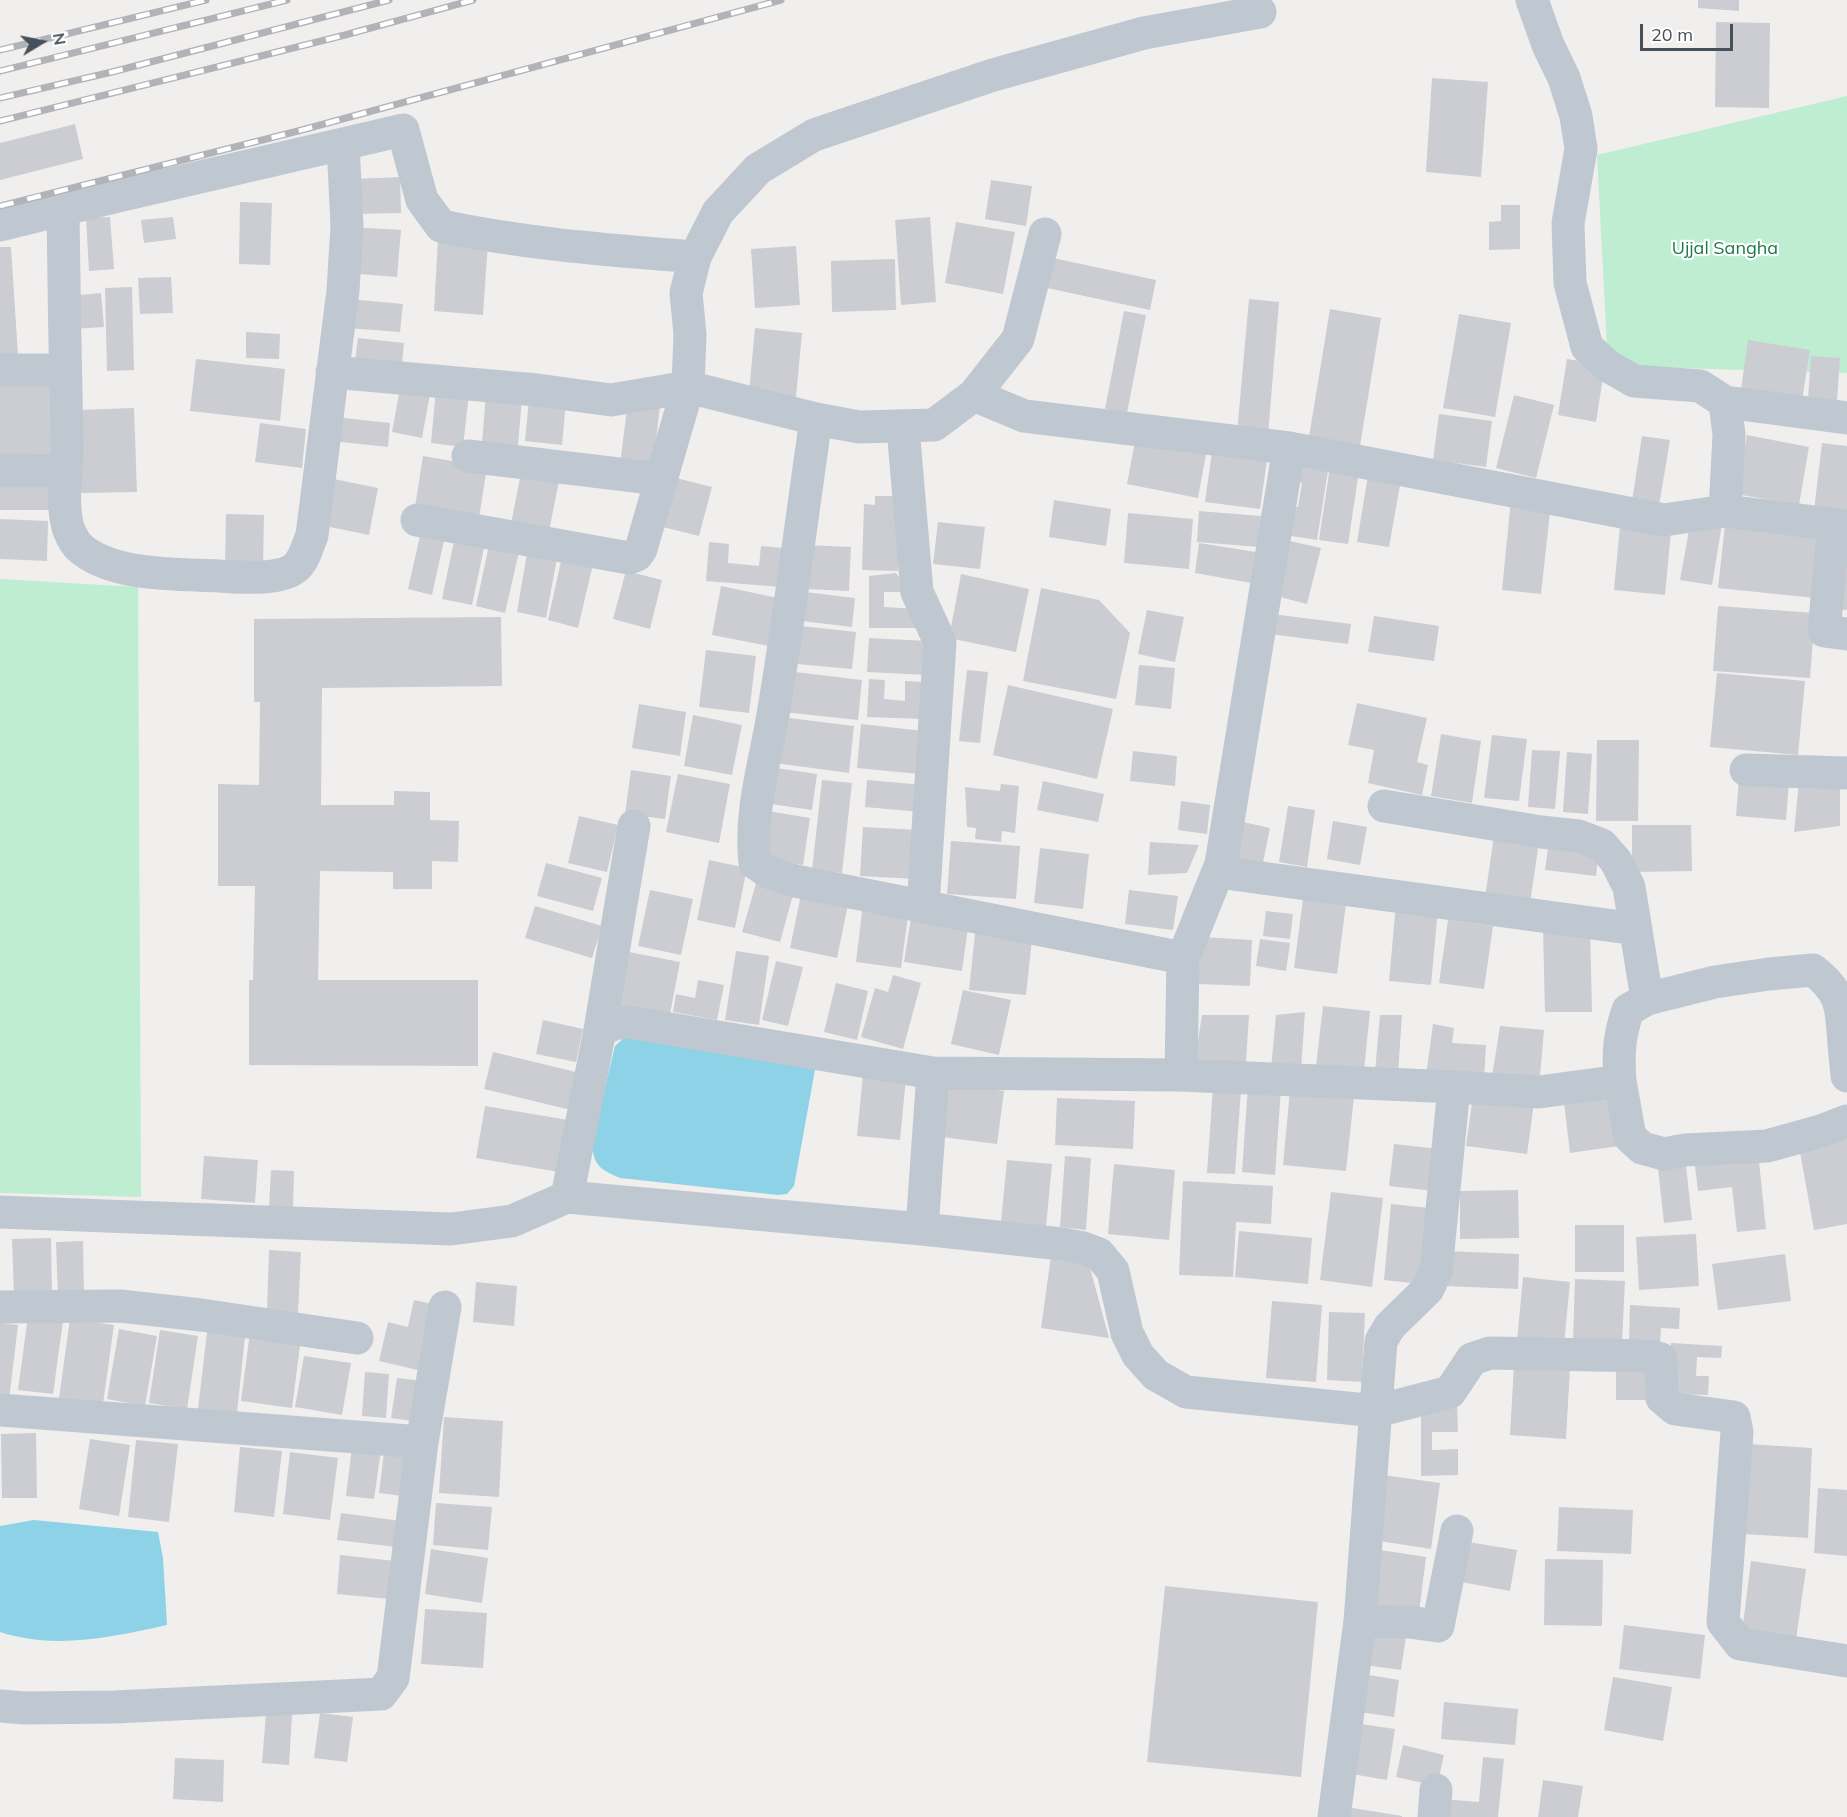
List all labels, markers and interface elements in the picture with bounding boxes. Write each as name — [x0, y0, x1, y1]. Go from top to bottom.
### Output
north arrow — [12, 12, 72, 72]
scale bar — [1643, 12, 1736, 50]
text: 20 m — [1651, 23, 1693, 46]
text: N — [49, 31, 71, 47]
park label: Ujjal Sangha — [1672, 238, 1778, 260]

